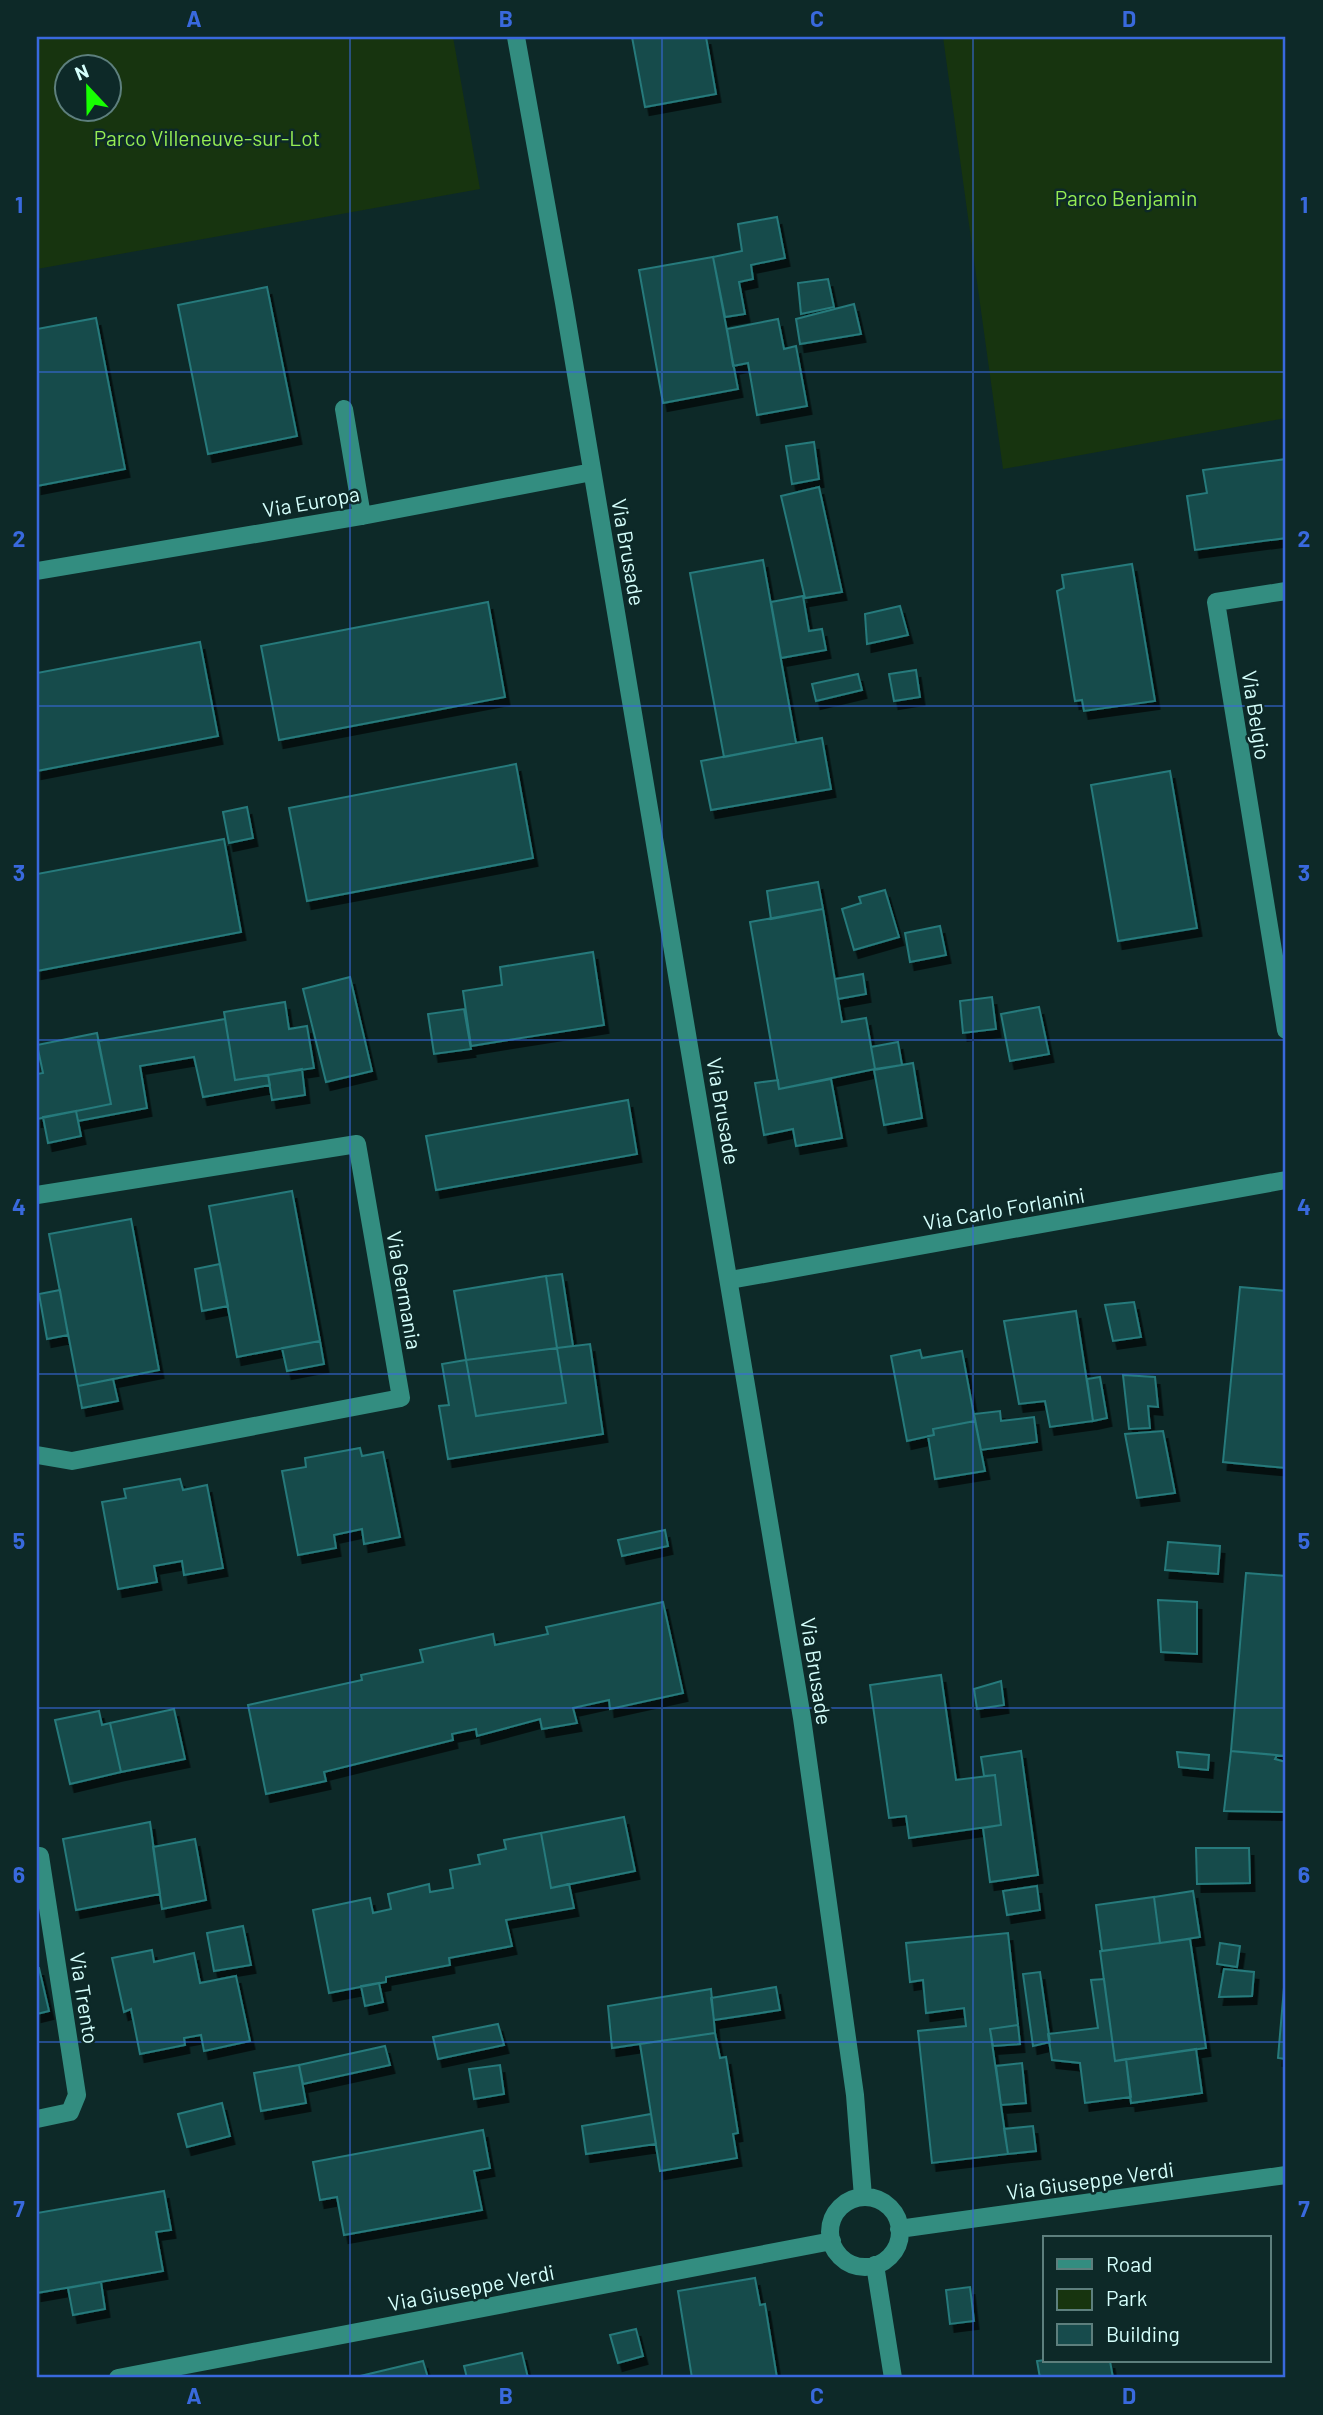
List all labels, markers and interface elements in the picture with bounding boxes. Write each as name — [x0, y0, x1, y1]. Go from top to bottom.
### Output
text: A — [186, 4, 202, 32]
text: B — [499, 4, 513, 32]
text: C — [810, 4, 824, 32]
text: D — [1122, 4, 1136, 32]
north arrow — [52, 52, 122, 122]
text: N — [71, 59, 92, 85]
park label: Parco Villeneuve-sur-Lot — [94, 125, 320, 150]
park label: Parco Benjamin — [1055, 185, 1197, 210]
text: 1 — [15, 190, 23, 218]
text: 1 — [1300, 190, 1308, 218]
street label: Via Europa — [261, 480, 361, 522]
street label: Via Brusade — [607, 497, 651, 607]
text: 2 — [13, 524, 25, 552]
text: 2 — [1298, 524, 1310, 552]
street label: Via Belgio — [1238, 669, 1276, 761]
text: 3 — [13, 858, 25, 886]
text: 3 — [1298, 858, 1310, 886]
street label: Via Brusade — [702, 1056, 746, 1166]
street label: Via Carlo Forlanini — [921, 1182, 1087, 1234]
text: 4 — [12, 1192, 26, 1220]
text: 4 — [1297, 1192, 1311, 1220]
street label: Via Germania — [382, 1229, 428, 1351]
text: 5 — [13, 1526, 25, 1554]
text: 5 — [1298, 1526, 1310, 1554]
street label: Via Brusade — [796, 1616, 838, 1726]
text: 6 — [13, 1860, 25, 1888]
text: 6 — [1298, 1860, 1310, 1888]
street label: Via Trento — [65, 1950, 105, 2046]
street label: Via Giuseppe Verdi — [1005, 2156, 1175, 2204]
text: 7 — [13, 2194, 25, 2222]
text: 7 — [1298, 2194, 1310, 2222]
legend — [1043, 2236, 1270, 2362]
text: Road — [1106, 2251, 1152, 2276]
street label: Via Giuseppe Verdi — [386, 2259, 556, 2315]
text: Park — [1106, 2285, 1147, 2310]
text: Building — [1106, 2321, 1180, 2346]
text: A — [186, 2381, 202, 2409]
text: B — [499, 2381, 513, 2409]
text: C — [810, 2381, 824, 2409]
text: D — [1122, 2381, 1136, 2409]

